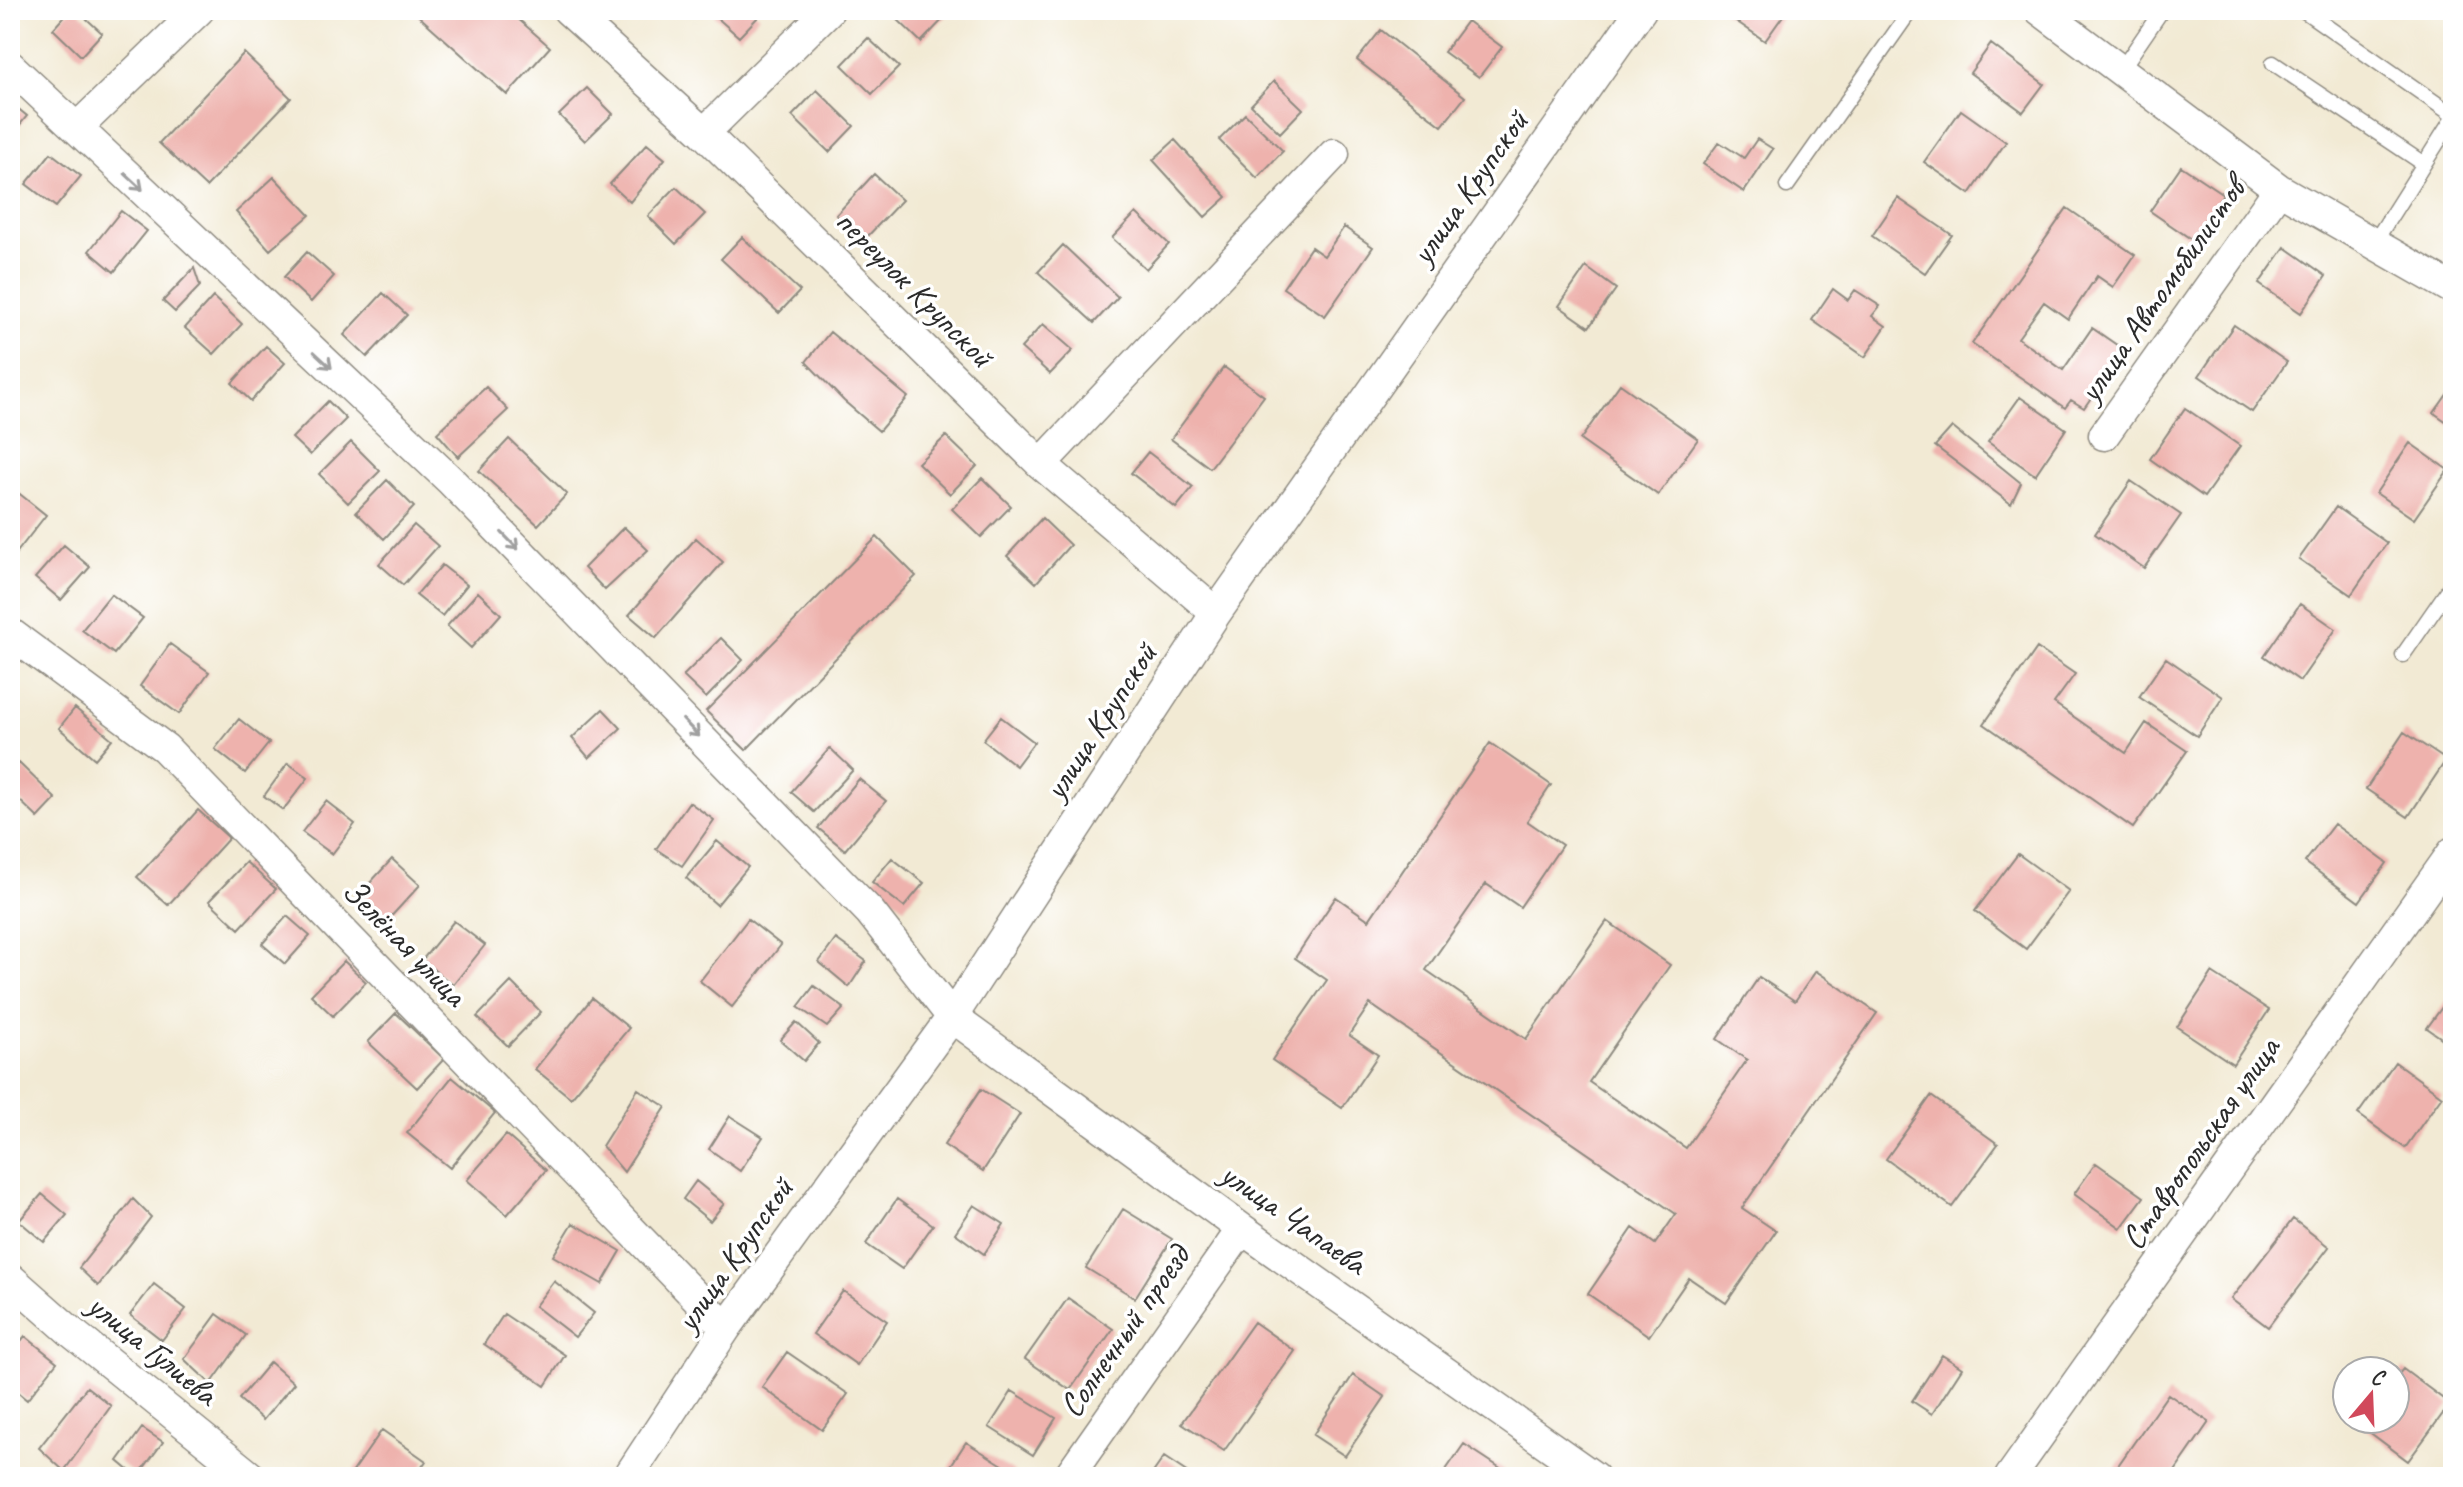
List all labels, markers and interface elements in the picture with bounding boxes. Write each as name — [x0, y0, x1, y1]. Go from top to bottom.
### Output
street label: улица Крупской — [1399, 100, 1539, 274]
street label: улица Автомобилистов — [2067, 163, 2259, 412]
one-way arrow — [124, 172, 144, 191]
street label: переулок Крупской — [827, 200, 1005, 378]
one-way arrow — [313, 351, 333, 370]
one-way arrow — [500, 531, 519, 551]
street label: улица Крупской — [1032, 633, 1168, 809]
one-way arrow — [681, 718, 700, 737]
street label: Зелёная улица — [333, 869, 478, 1017]
street label: Ставропольская улица — [2111, 1027, 2290, 1257]
street label: улица Чапаева — [1211, 1151, 1377, 1285]
street label: улица Крупской — [664, 1167, 804, 1341]
street label: Солнечный проезд — [1049, 1234, 1201, 1425]
street label: улица Гулиева — [78, 1282, 228, 1416]
north arrow — [2331, 1355, 2411, 1435]
text: С — [2368, 1362, 2390, 1393]

